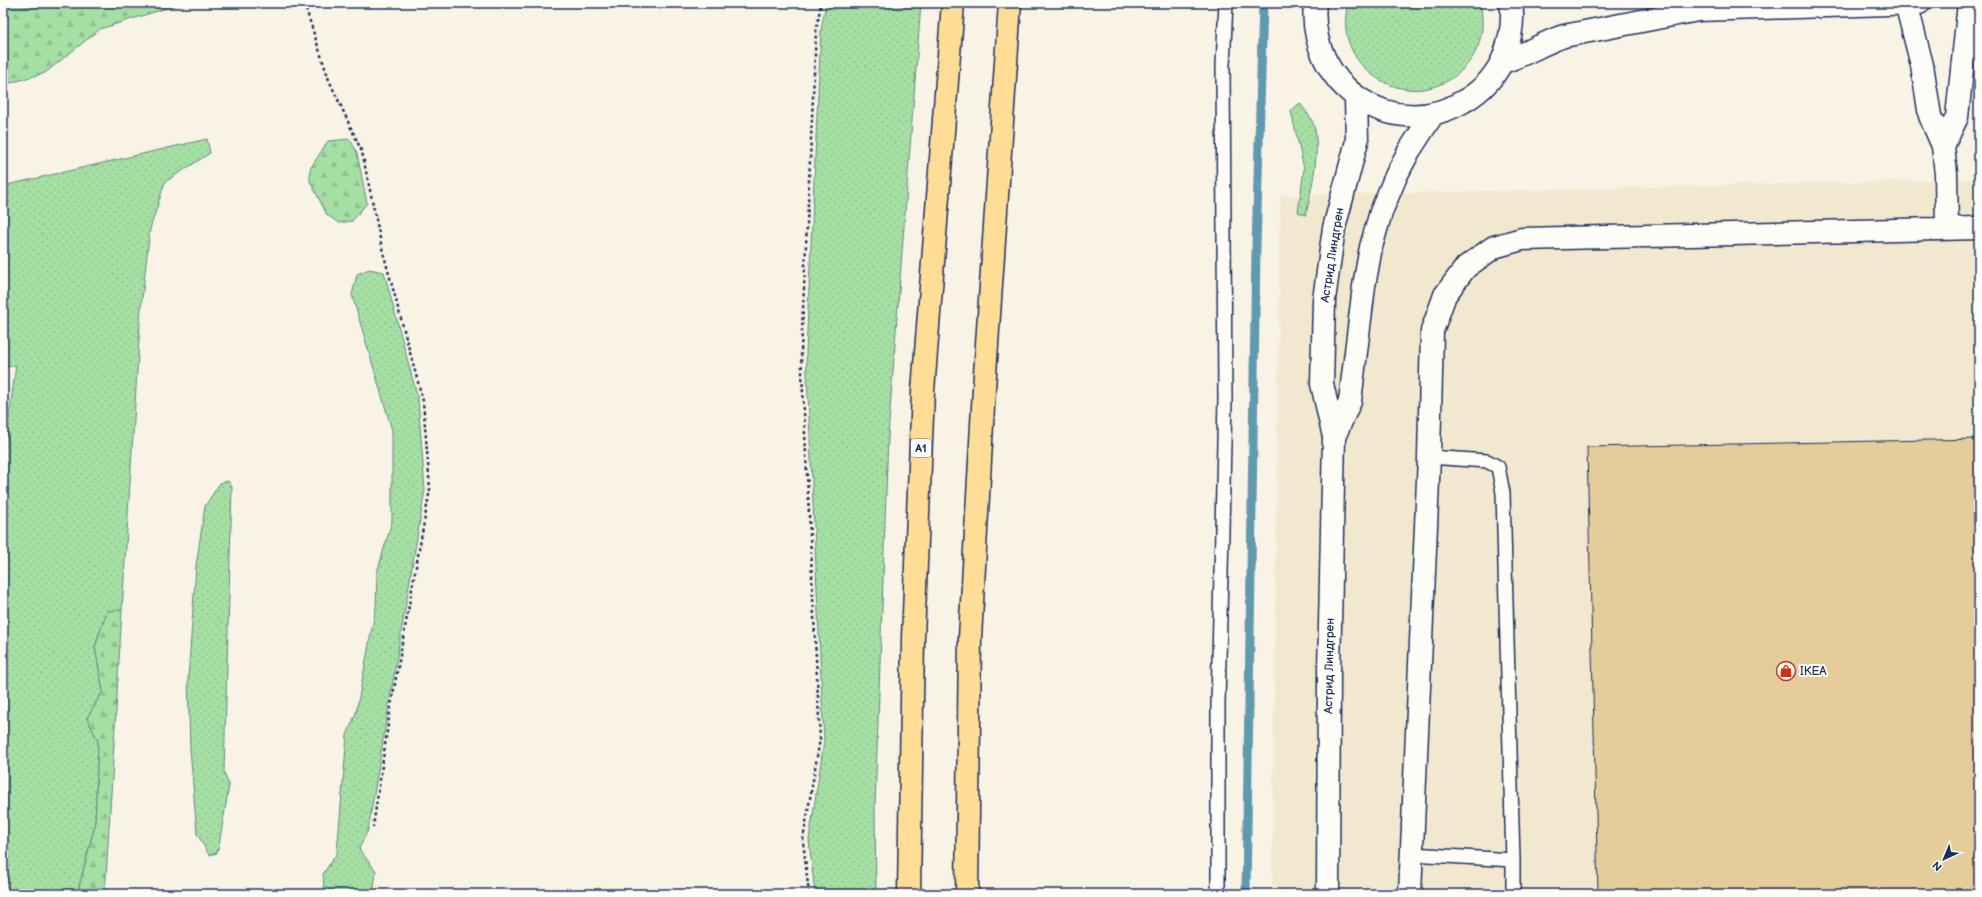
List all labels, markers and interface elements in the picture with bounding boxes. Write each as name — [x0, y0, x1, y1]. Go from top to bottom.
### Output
street label: Астрид Линдгрен — [1317, 206, 1347, 305]
road number: A1 — [911, 439, 931, 457]
street label: Астрид Линдгрен — [1321, 618, 1338, 715]
shop icon: IKEA — [1775, 660, 1797, 682]
place label: IKEA — [1800, 664, 1827, 679]
north arrow — [1924, 839, 1964, 879]
text: N — [1930, 858, 1945, 873]

